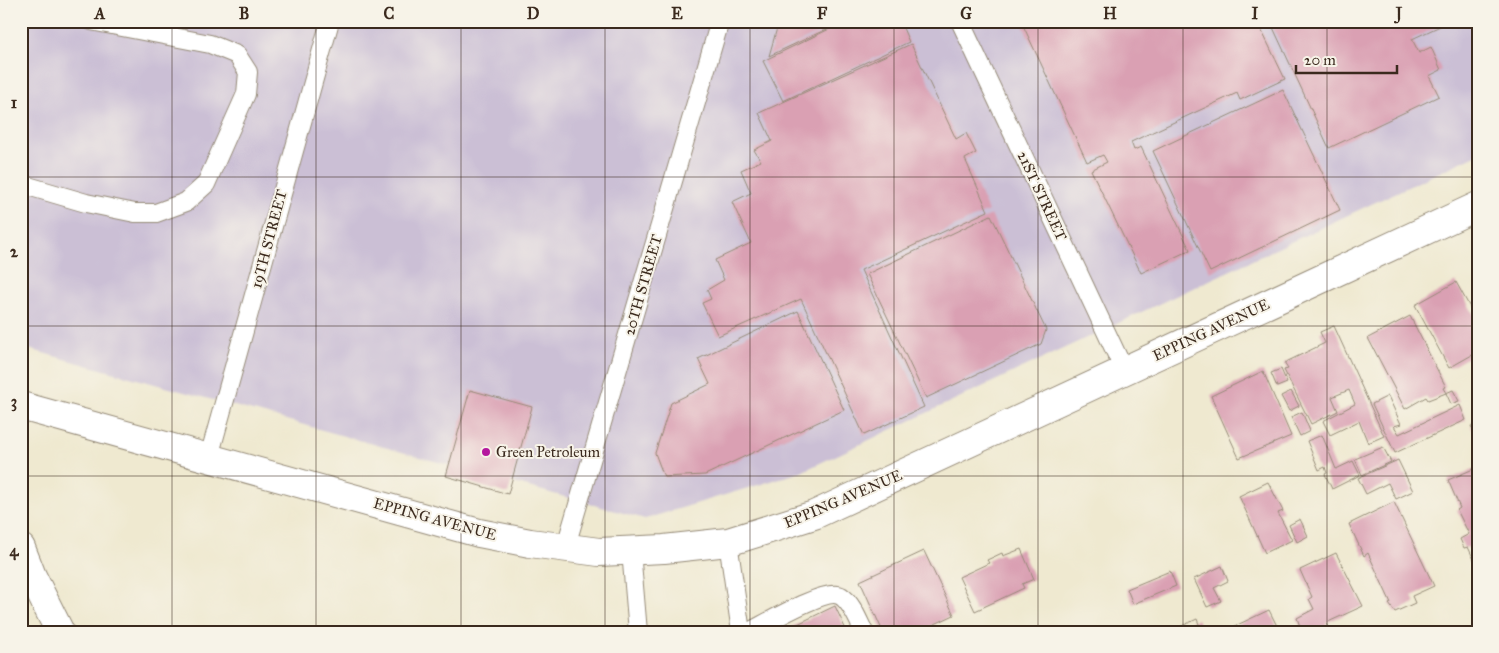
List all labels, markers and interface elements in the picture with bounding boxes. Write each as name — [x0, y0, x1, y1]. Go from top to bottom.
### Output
text: A — [94, 4, 106, 23]
text: B — [239, 4, 249, 23]
text: C — [384, 4, 395, 23]
text: D — [527, 4, 540, 23]
text: E — [671, 4, 683, 23]
text: F — [817, 4, 828, 23]
text: G — [960, 4, 972, 23]
text: H — [1103, 4, 1117, 23]
text: I — [1252, 4, 1259, 23]
text: J — [1394, 4, 1403, 24]
scale bar — [1296, 42, 1398, 74]
text: 20 m — [1304, 51, 1336, 69]
text: 1 — [11, 93, 18, 112]
street label: 21ST STREET — [1013, 148, 1071, 244]
street label: 19TH STREET — [247, 188, 291, 290]
street label: 20TH STREET — [620, 233, 666, 337]
text: 2 — [10, 242, 19, 261]
street label: EPPING AVENUE — [1150, 295, 1272, 365]
text: 3 — [11, 392, 17, 412]
place label: Green Petroleum — [496, 443, 601, 461]
marker: Green Petroleum — [480, 446, 492, 458]
street label: EPPING AVENUE — [781, 466, 905, 532]
street label: EPPING AVENUE — [372, 494, 499, 544]
text: 4 — [10, 541, 20, 561]

